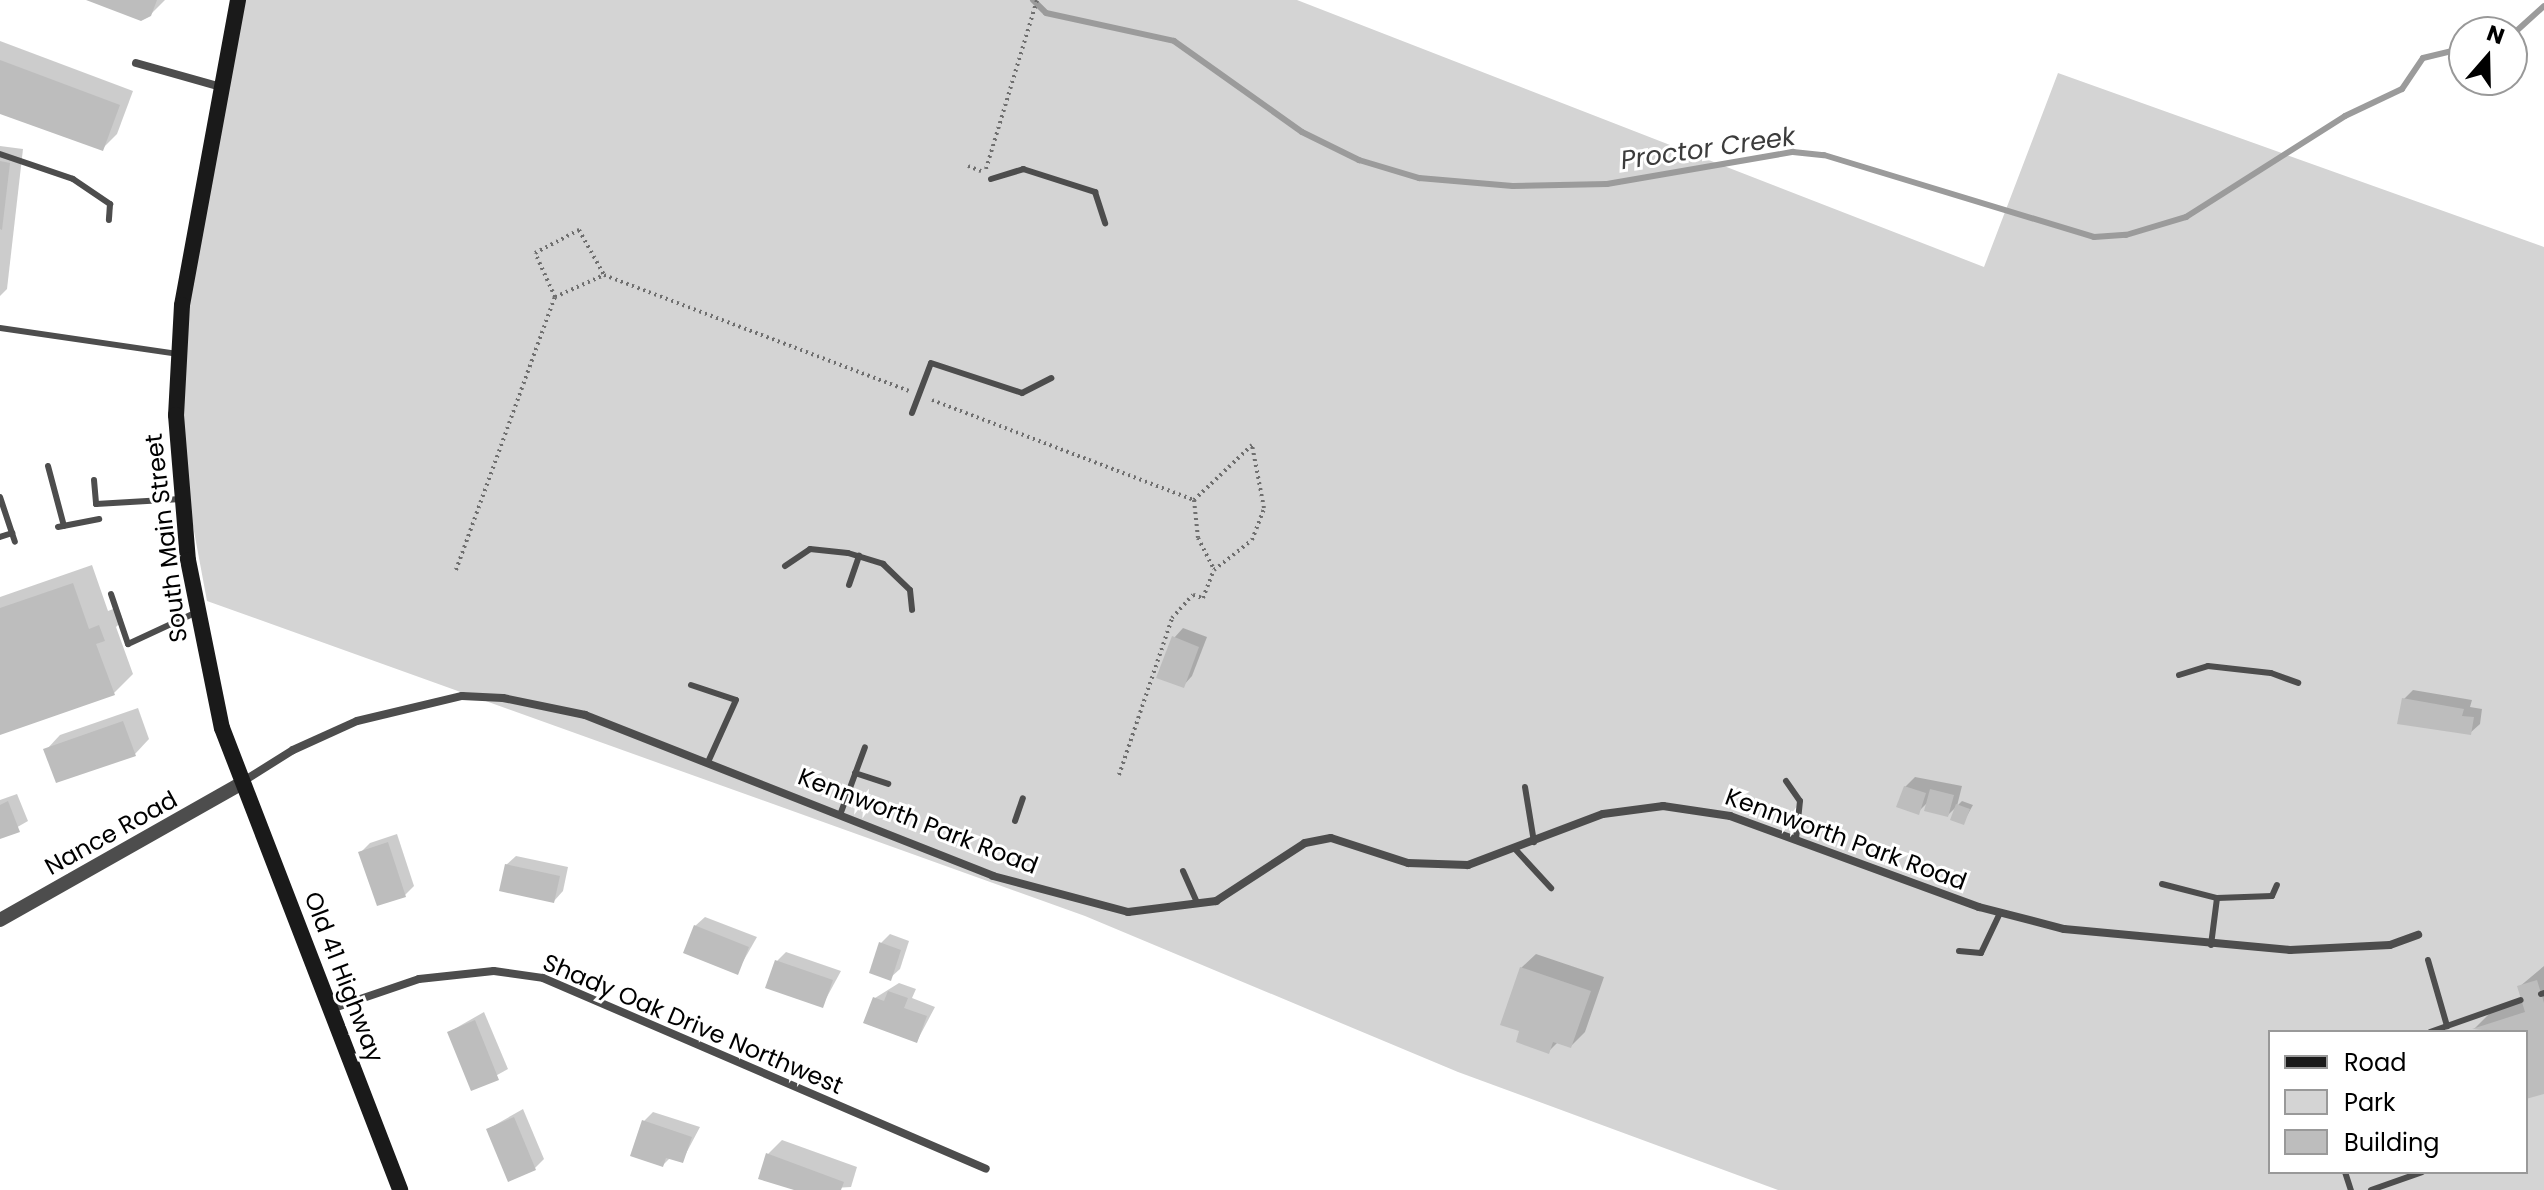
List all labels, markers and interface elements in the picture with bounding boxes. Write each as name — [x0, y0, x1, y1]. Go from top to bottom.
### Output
north arrow — [2448, 16, 2528, 96]
text: N — [2483, 17, 2509, 52]
water label: Proctor Creek — [1619, 121, 1797, 177]
street label: South Main Street — [139, 432, 193, 644]
street label: Kennworth Park Road — [794, 762, 1042, 880]
street label: Kennworth Park Road — [1721, 782, 1971, 896]
street label: Nance Road — [40, 785, 182, 881]
street label: Old 41 Highway — [298, 888, 390, 1066]
street label: Shady Oak Drive Northwest — [539, 948, 847, 1100]
legend — [2268, 1030, 2528, 1174]
text: Road — [2344, 1046, 2406, 1079]
text: Park — [2344, 1086, 2395, 1119]
text: Building — [2344, 1126, 2440, 1159]

